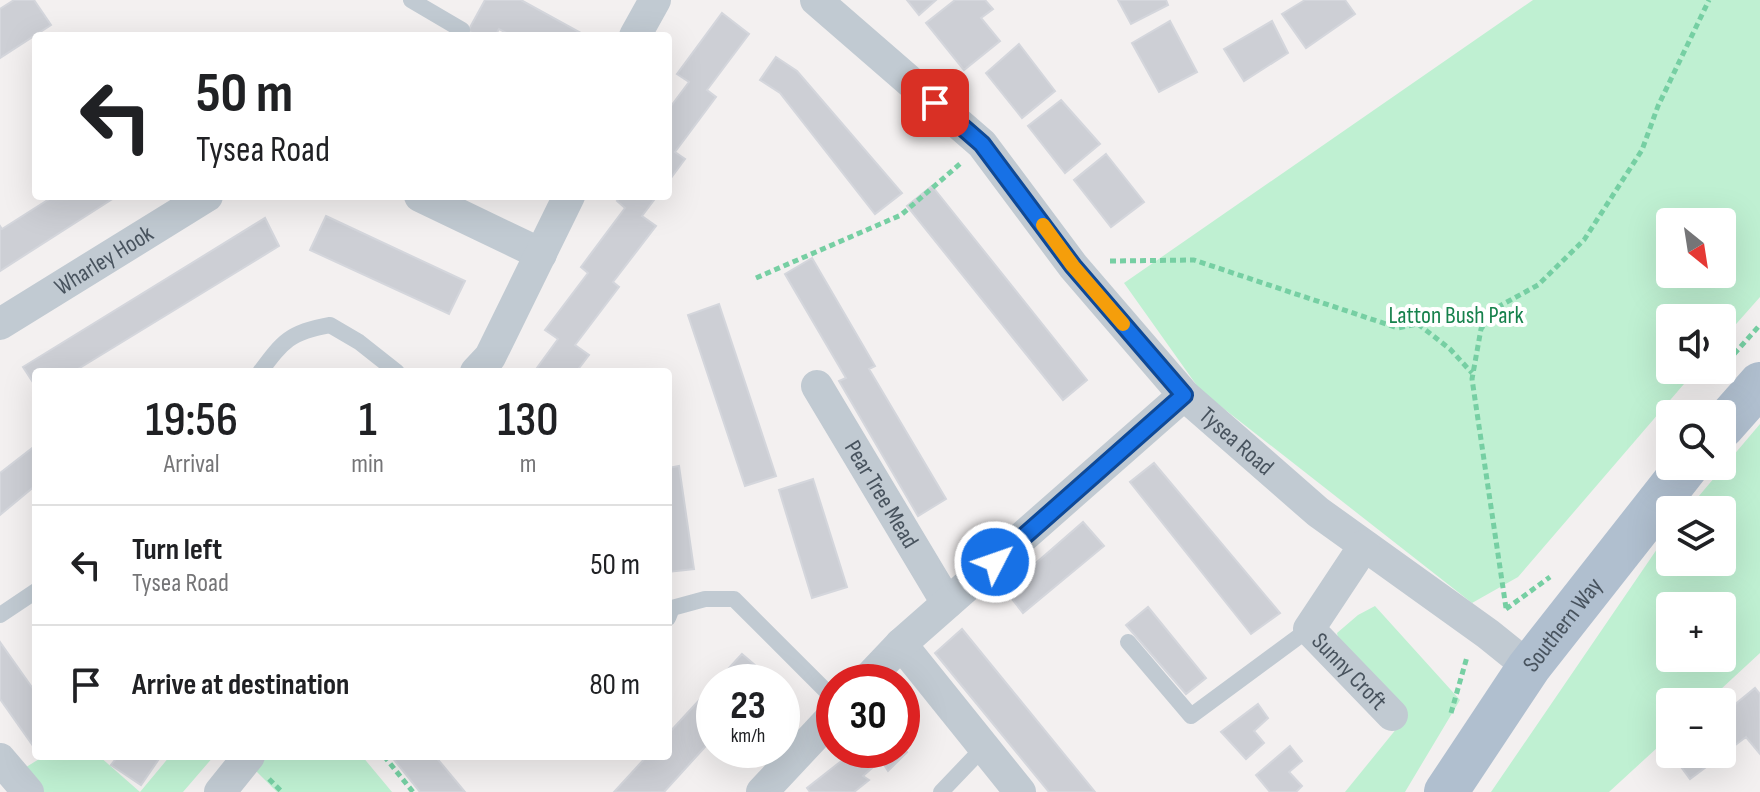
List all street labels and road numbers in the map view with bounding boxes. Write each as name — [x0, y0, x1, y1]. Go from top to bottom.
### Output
street label: Wharley Hook — [49, 219, 159, 302]
street label: Tysea Road — [1193, 401, 1280, 482]
street label: Pear Tree Mead — [838, 435, 925, 554]
street label: Southern Way — [1517, 572, 1609, 678]
street label: Sunny Croft — [1305, 627, 1393, 716]

